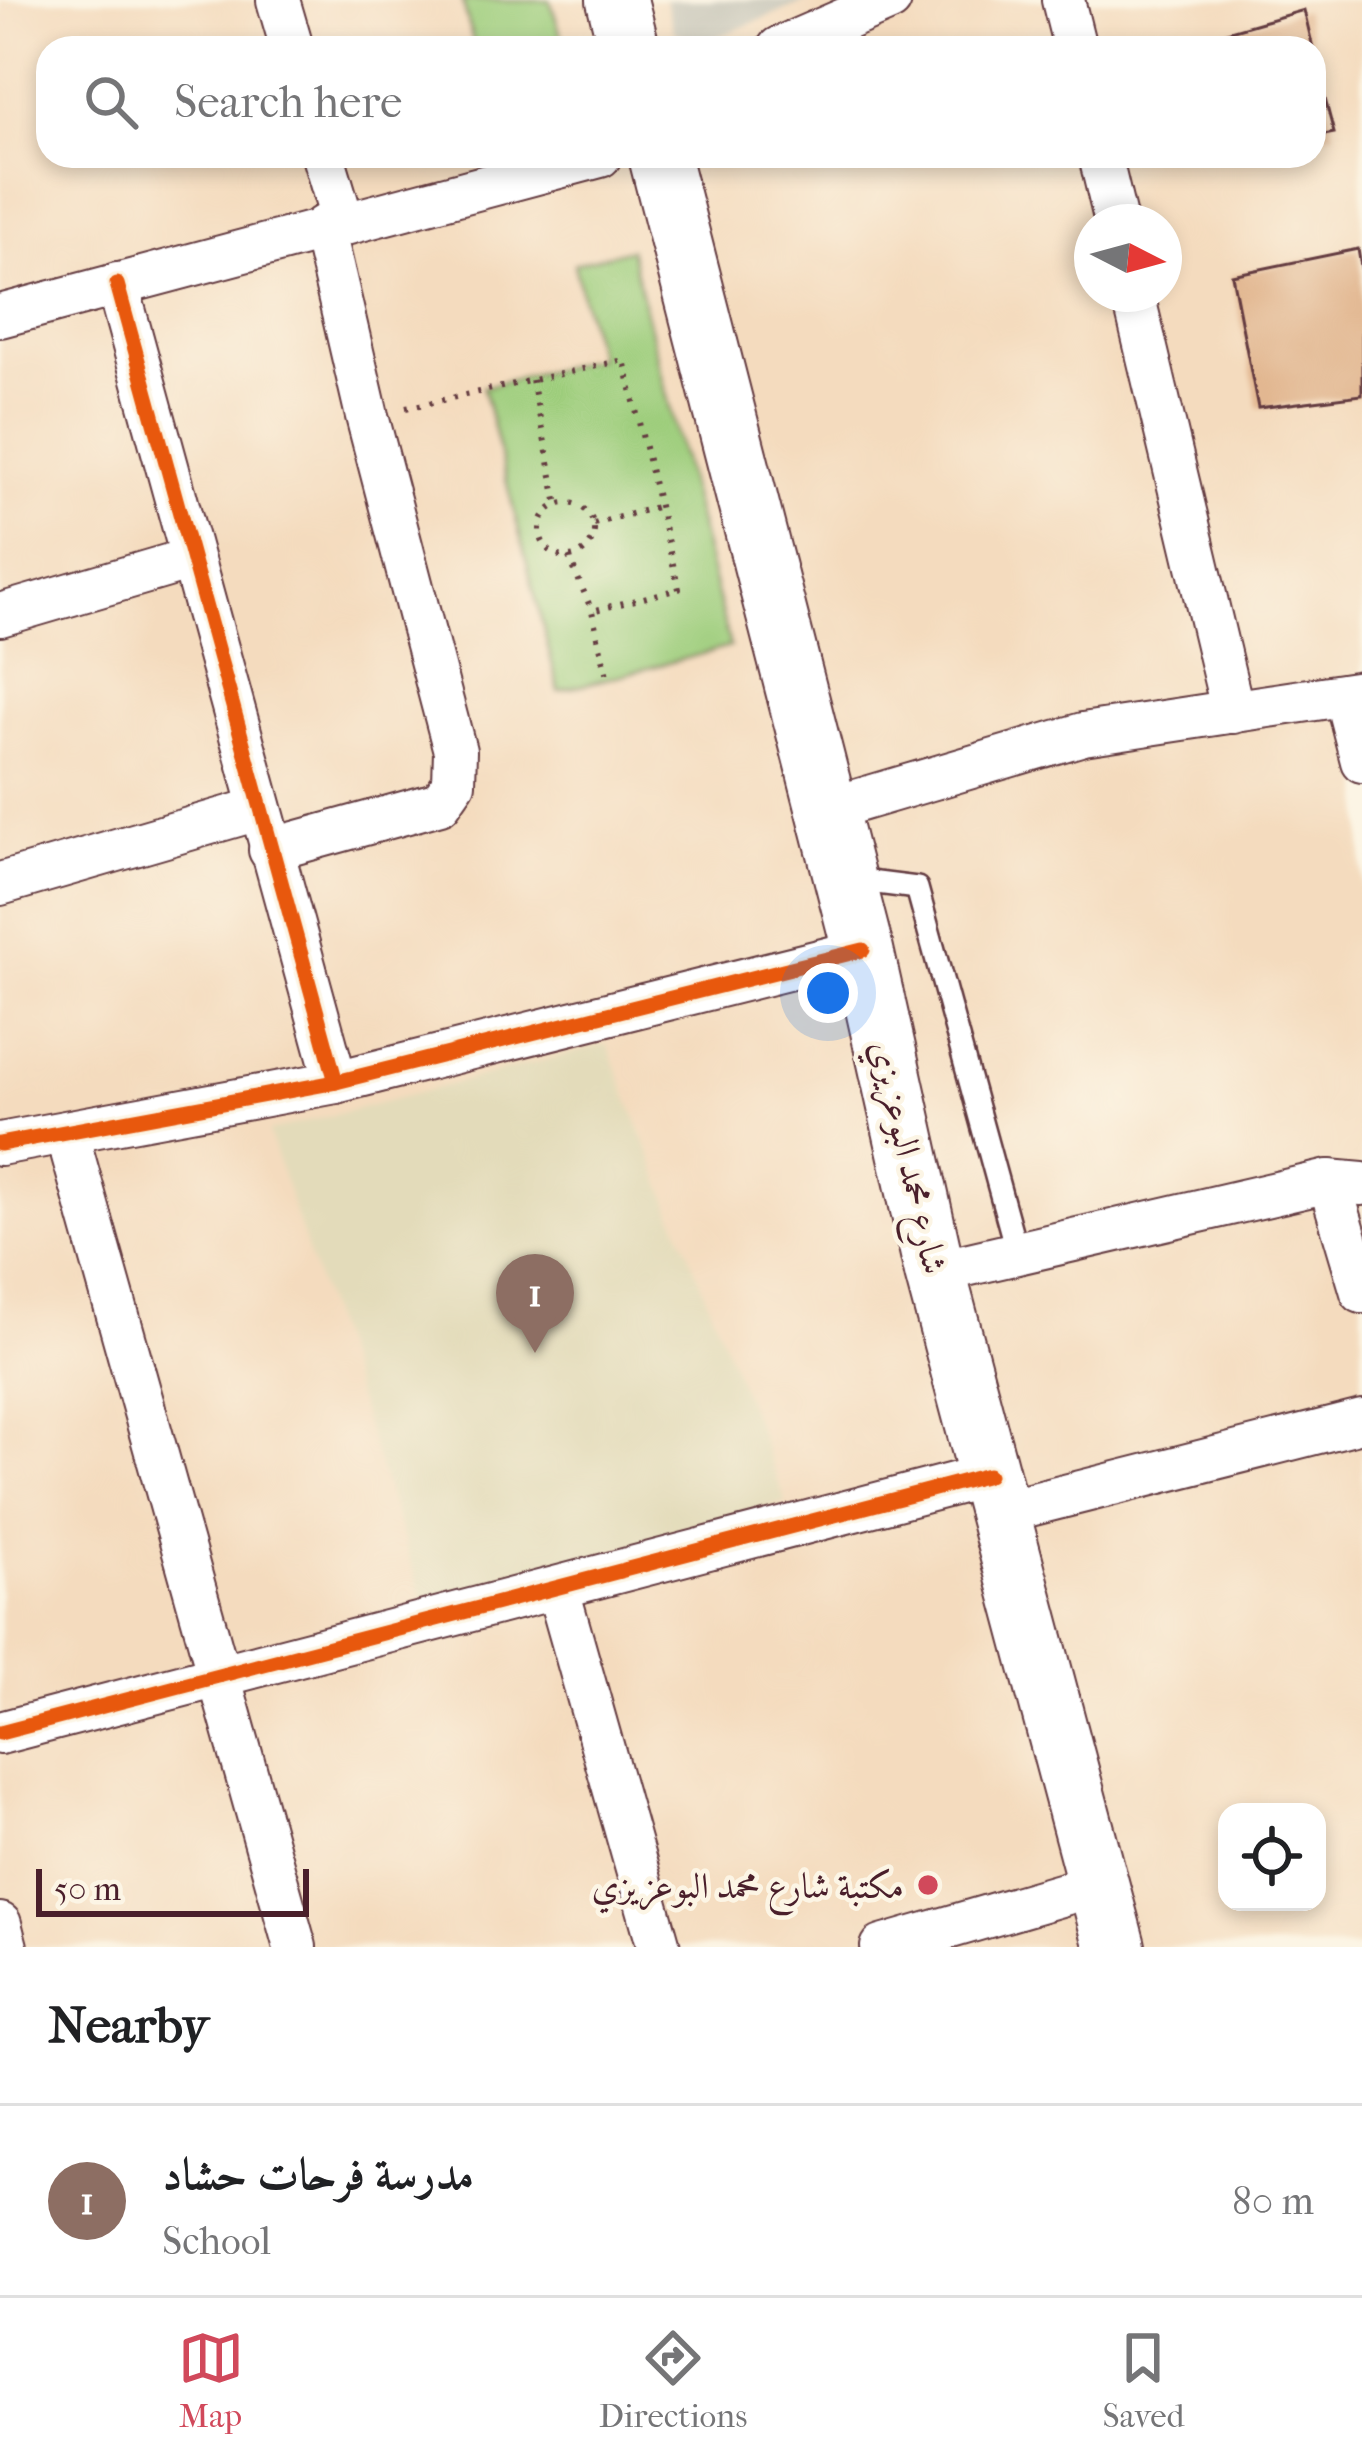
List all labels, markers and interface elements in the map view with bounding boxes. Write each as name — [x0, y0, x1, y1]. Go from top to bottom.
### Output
search box — [36, 36, 1326, 168]
icon: search — [78, 69, 144, 135]
text: Search here — [174, 76, 402, 129]
north arrow — [1074, 204, 1182, 312]
your location — [798, 963, 858, 1023]
street label: شارع محمد البوعزيزي — [853, 1036, 956, 1280]
pin: 1 — [496, 1254, 574, 1353]
map controls — [1218, 1803, 1326, 1911]
button: locate — [1218, 1803, 1326, 1911]
scale bar — [36, 1863, 309, 1916]
place label: مكتبة شارع محمد البوعزيزي — [591, 1865, 904, 1916]
text: 50 m — [54, 1870, 121, 1909]
marker: مكتبة شارع محمد البوعزيزي — [915, 1872, 941, 1898]
text: Nearby — [48, 1995, 209, 2055]
text: مدرسة فرحات حشاد — [162, 2148, 474, 2201]
text: 1 — [80, 2178, 94, 2224]
text: 80 m — [1232, 2178, 1314, 2224]
text: School — [162, 2218, 271, 2264]
tab: Map — [178, 2325, 244, 2436]
tab: Directions — [599, 2325, 747, 2436]
tab: Saved — [1103, 2325, 1184, 2436]

